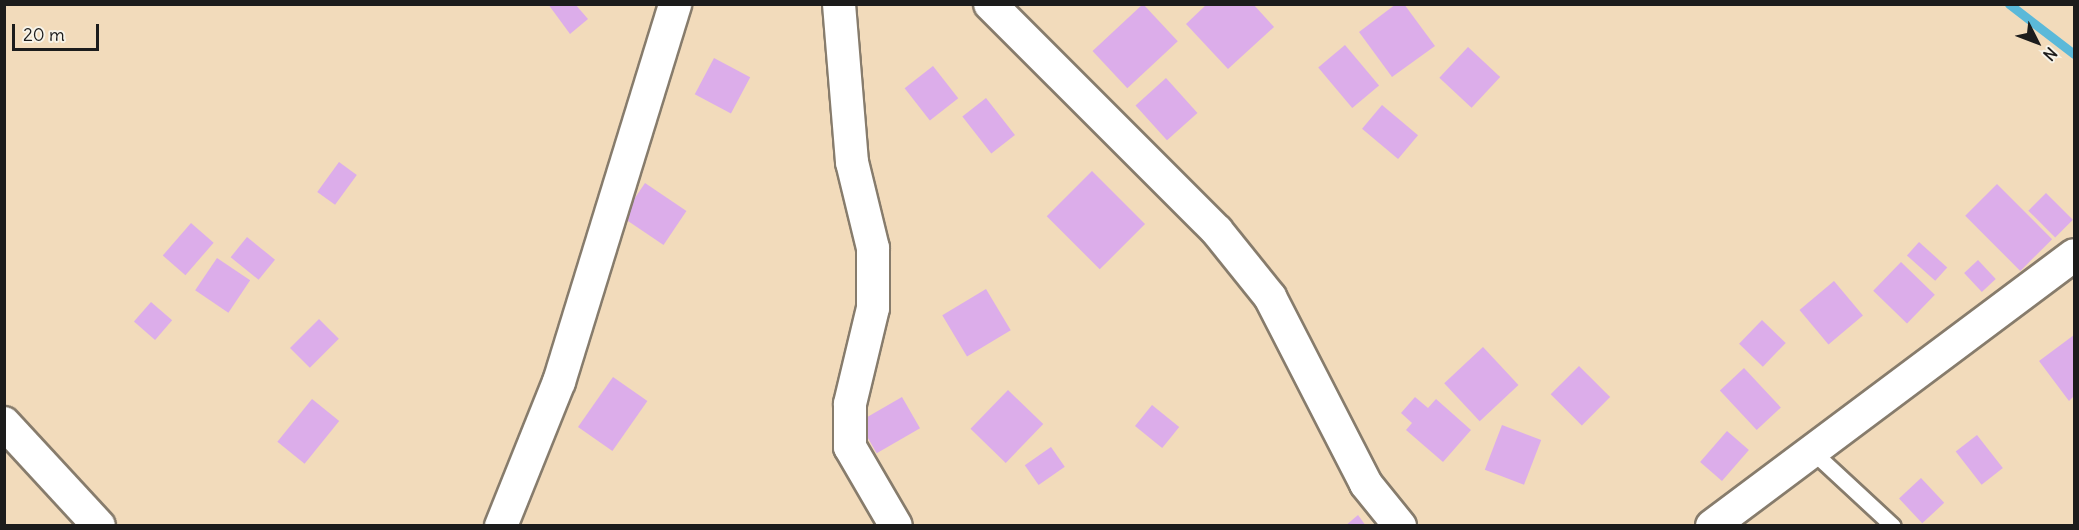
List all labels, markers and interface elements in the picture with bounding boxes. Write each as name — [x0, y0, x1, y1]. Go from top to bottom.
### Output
scale bar — [15, 12, 102, 50]
north arrow — [2007, 12, 2067, 72]
text: 20 m — [23, 23, 65, 46]
text: N — [2039, 43, 2062, 65]

